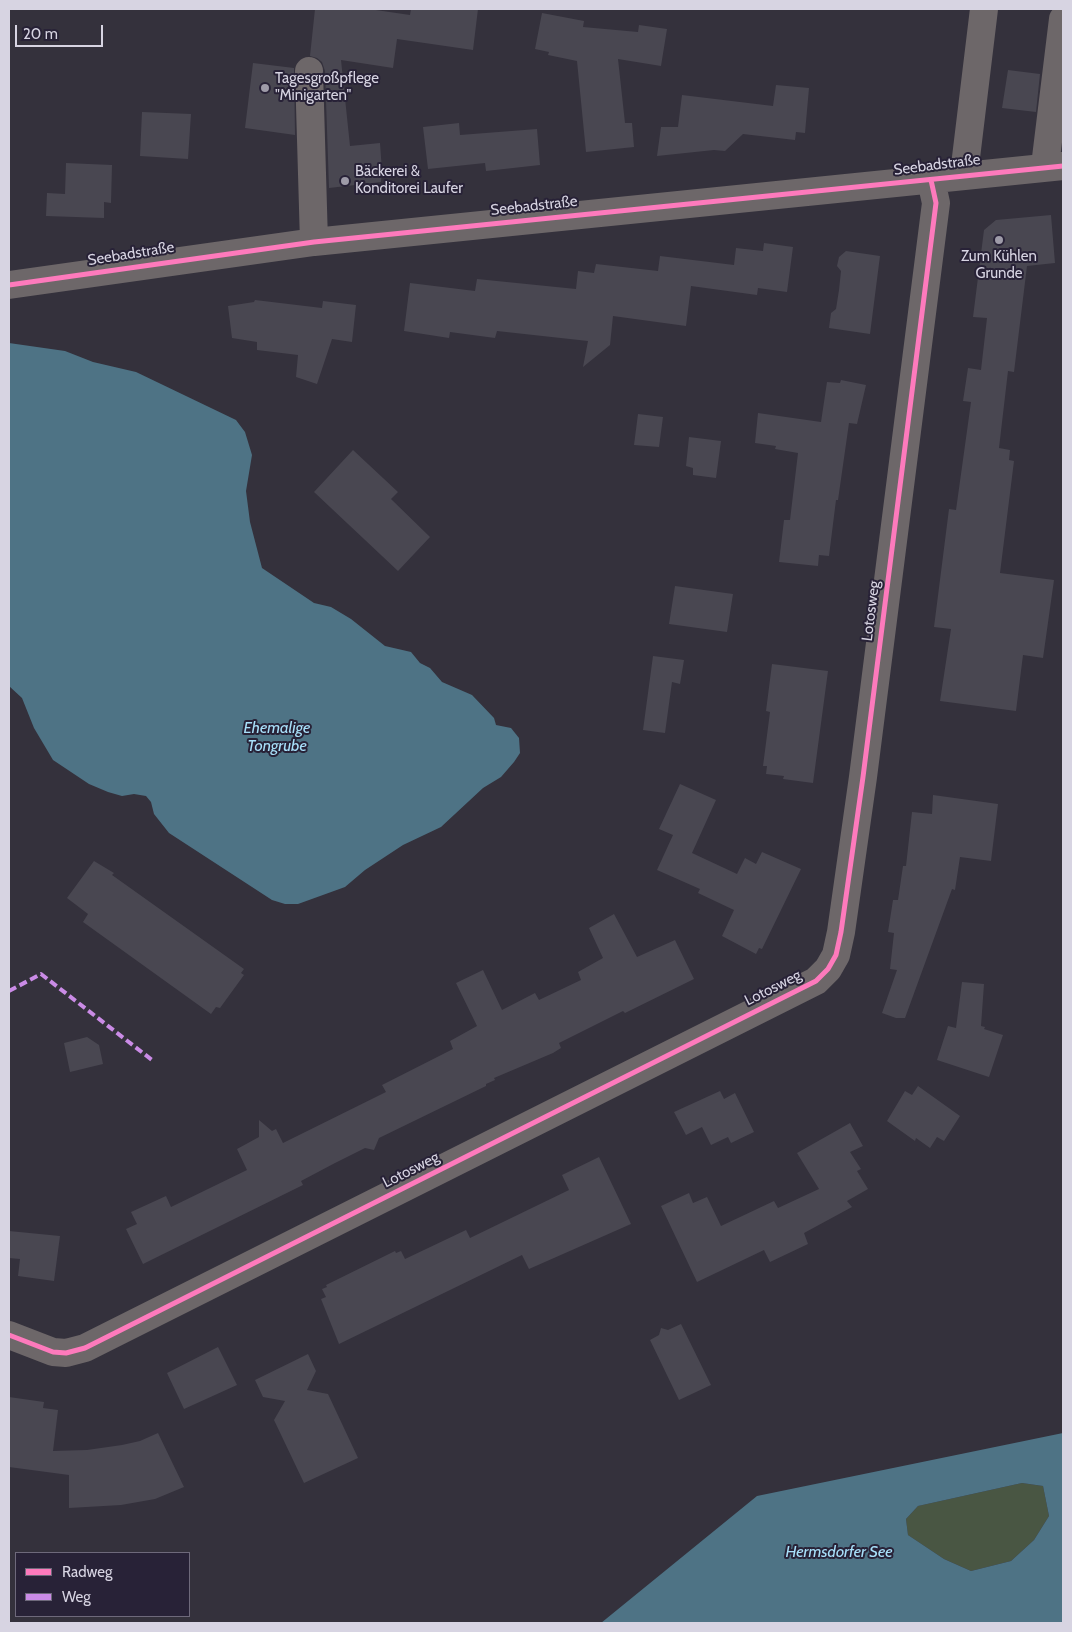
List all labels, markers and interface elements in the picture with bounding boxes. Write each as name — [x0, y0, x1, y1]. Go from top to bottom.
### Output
scale bar — [18, 15, 105, 47]
text: 20 m — [23, 25, 58, 43]
place label: Tagesgroßpflege "Minigarten" — [275, 70, 379, 105]
marker: Tagesgroßpflege "Minigarten" — [259, 82, 271, 94]
street label: Seebadstraße — [893, 151, 981, 179]
place label: Bäckerei & Konditorei Laufer — [355, 163, 463, 198]
marker: Bäckerei & Konditorei Laufer — [339, 175, 351, 187]
street label: Seebadstraße — [490, 192, 578, 220]
marker: Zum Kühlen Grunde — [993, 234, 1005, 246]
street label: Seebadstraße — [86, 238, 176, 270]
place label: Zum Kühlen Grunde — [961, 248, 1037, 283]
street label: Lotosweg — [858, 580, 884, 642]
water label: Ehemalige Tongrube — [244, 718, 310, 756]
street label: Lotosweg — [742, 966, 804, 1010]
street label: Lotosweg — [380, 1148, 442, 1192]
water label: Hermsdorfer See — [785, 1542, 893, 1562]
legend — [15, 1552, 190, 1617]
text: Radweg — [62, 1563, 112, 1581]
text: Weg — [62, 1588, 91, 1606]

